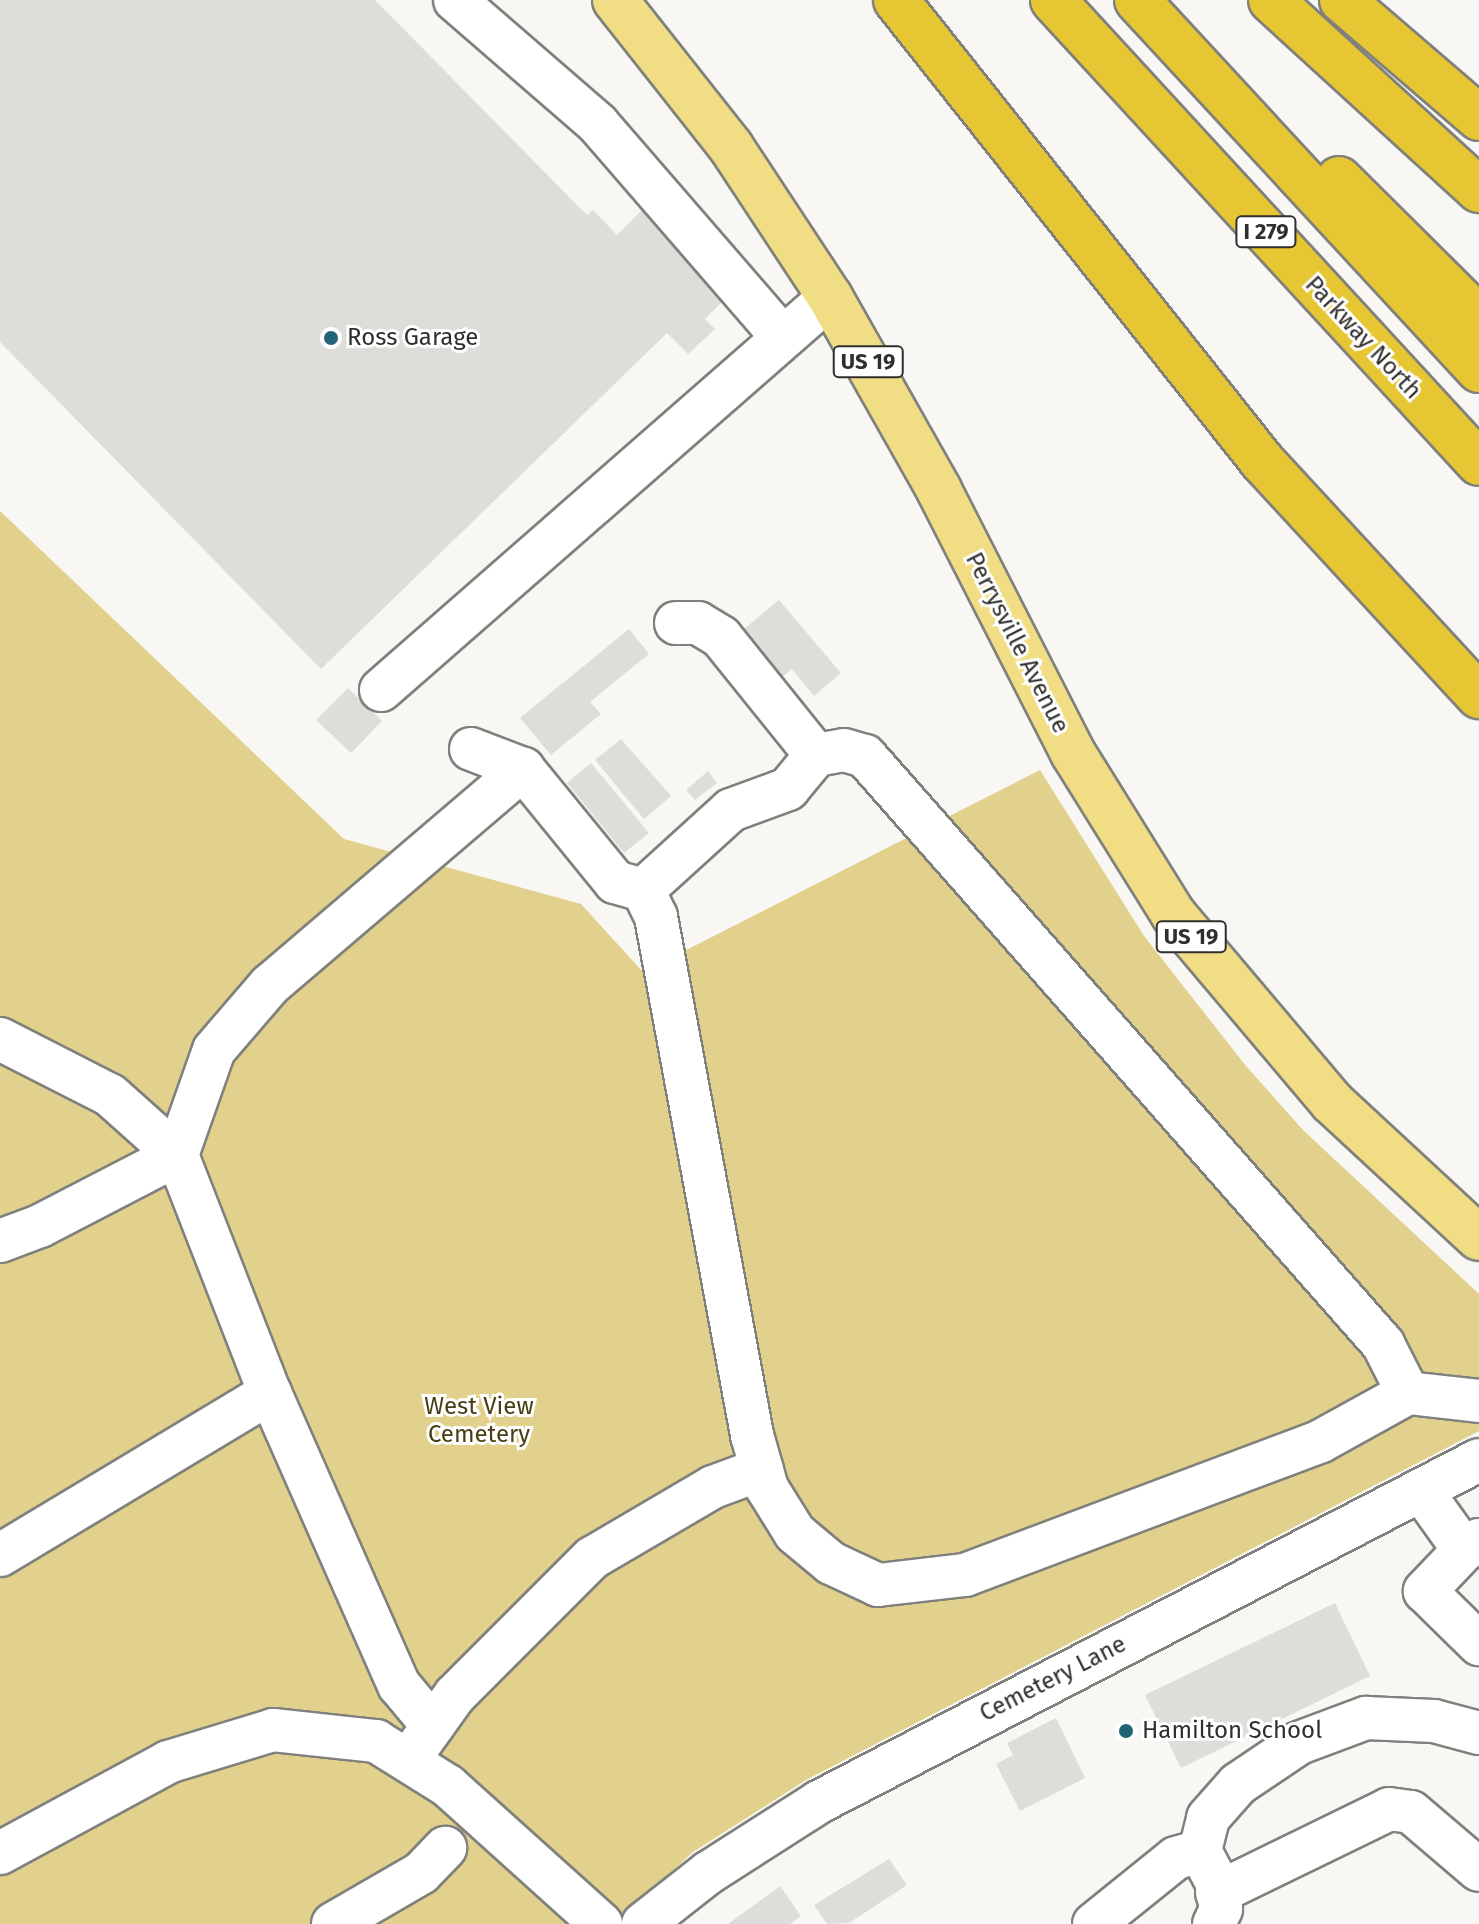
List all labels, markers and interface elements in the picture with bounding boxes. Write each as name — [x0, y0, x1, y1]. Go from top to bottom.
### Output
road number: I 279 — [1234, 214, 1298, 250]
street label: Parkway North — [1299, 271, 1427, 405]
place label: Ross Garage — [347, 324, 478, 352]
marker: Ross Garage — [322, 329, 340, 347]
road number: US 19 — [832, 344, 904, 380]
street label: Perrysville Avenue — [959, 548, 1075, 738]
road number: US 19 — [1155, 919, 1227, 955]
park label: West View Cemetery — [424, 1393, 534, 1449]
street label: Cemetery Lane — [975, 1630, 1131, 1728]
place label: Hamilton School — [1142, 1717, 1322, 1745]
marker: Hamilton School — [1117, 1722, 1135, 1740]

